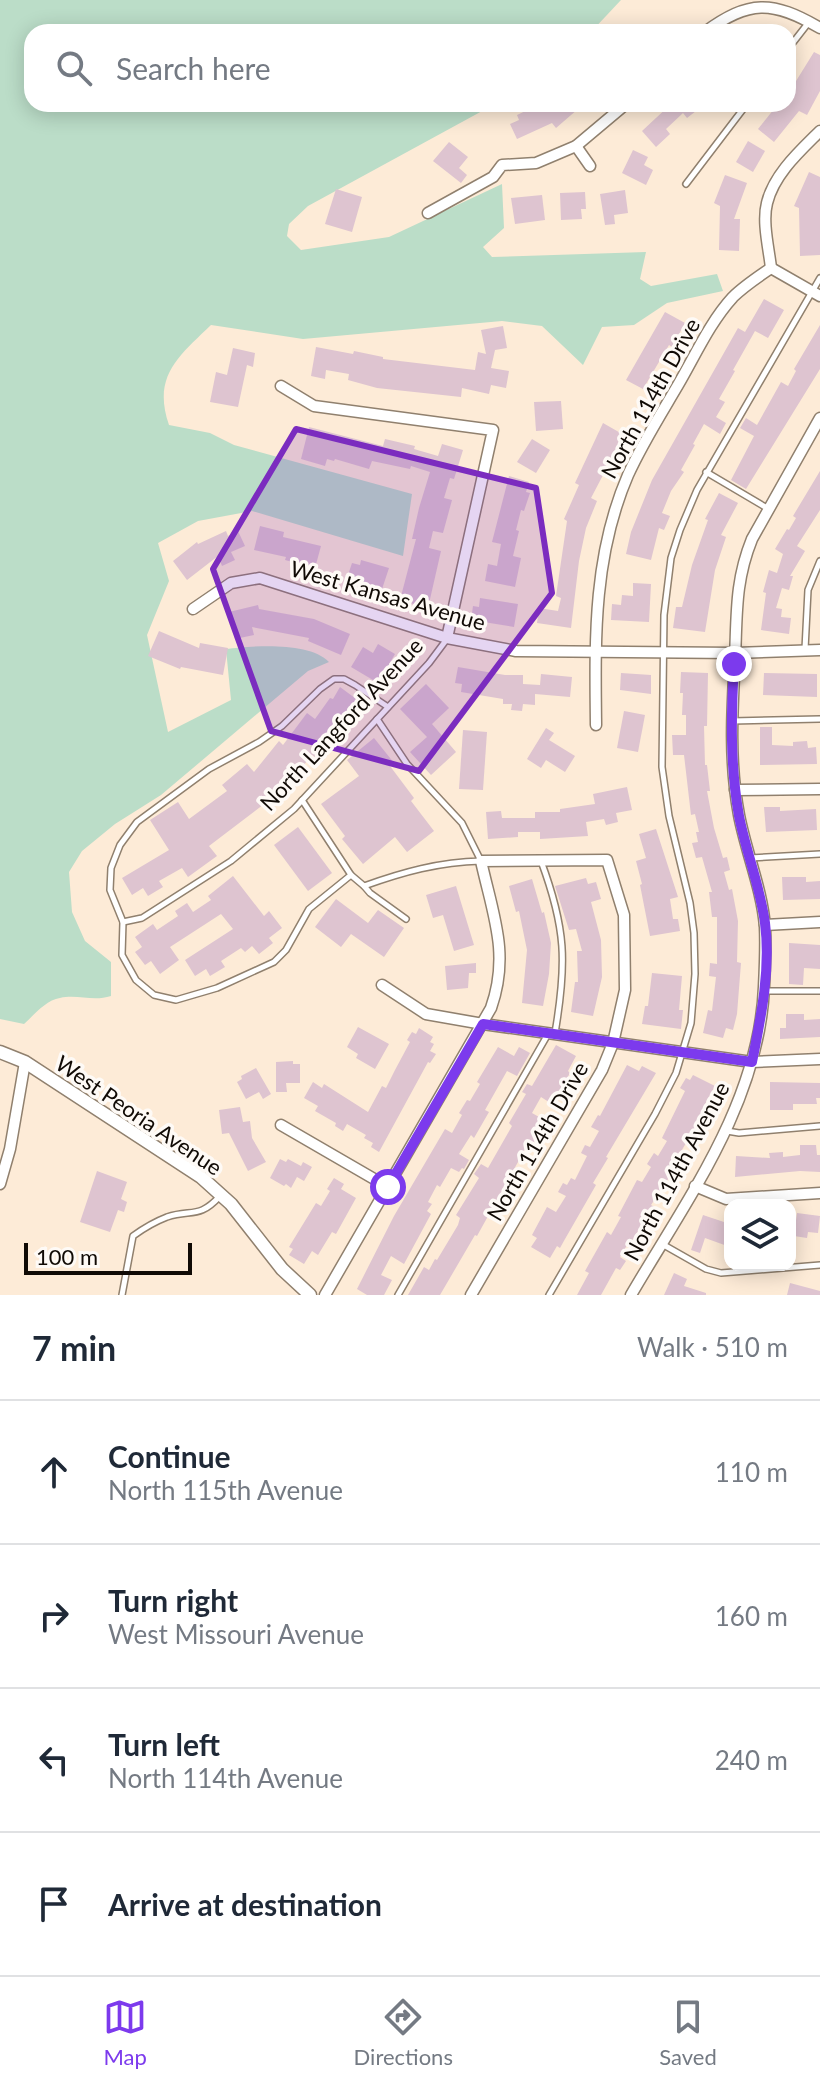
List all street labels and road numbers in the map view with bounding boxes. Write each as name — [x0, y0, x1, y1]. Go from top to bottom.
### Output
street label: North 114th Drive — [595, 313, 705, 483]
street label: West Kansas Avenue — [287, 554, 489, 636]
street label: North Langford Avenue — [254, 632, 428, 816]
street label: West Peoria Avenue — [51, 1049, 227, 1181]
street label: North 114th Drive — [480, 1057, 594, 1225]
street label: North 114th Avenue — [617, 1077, 735, 1265]

